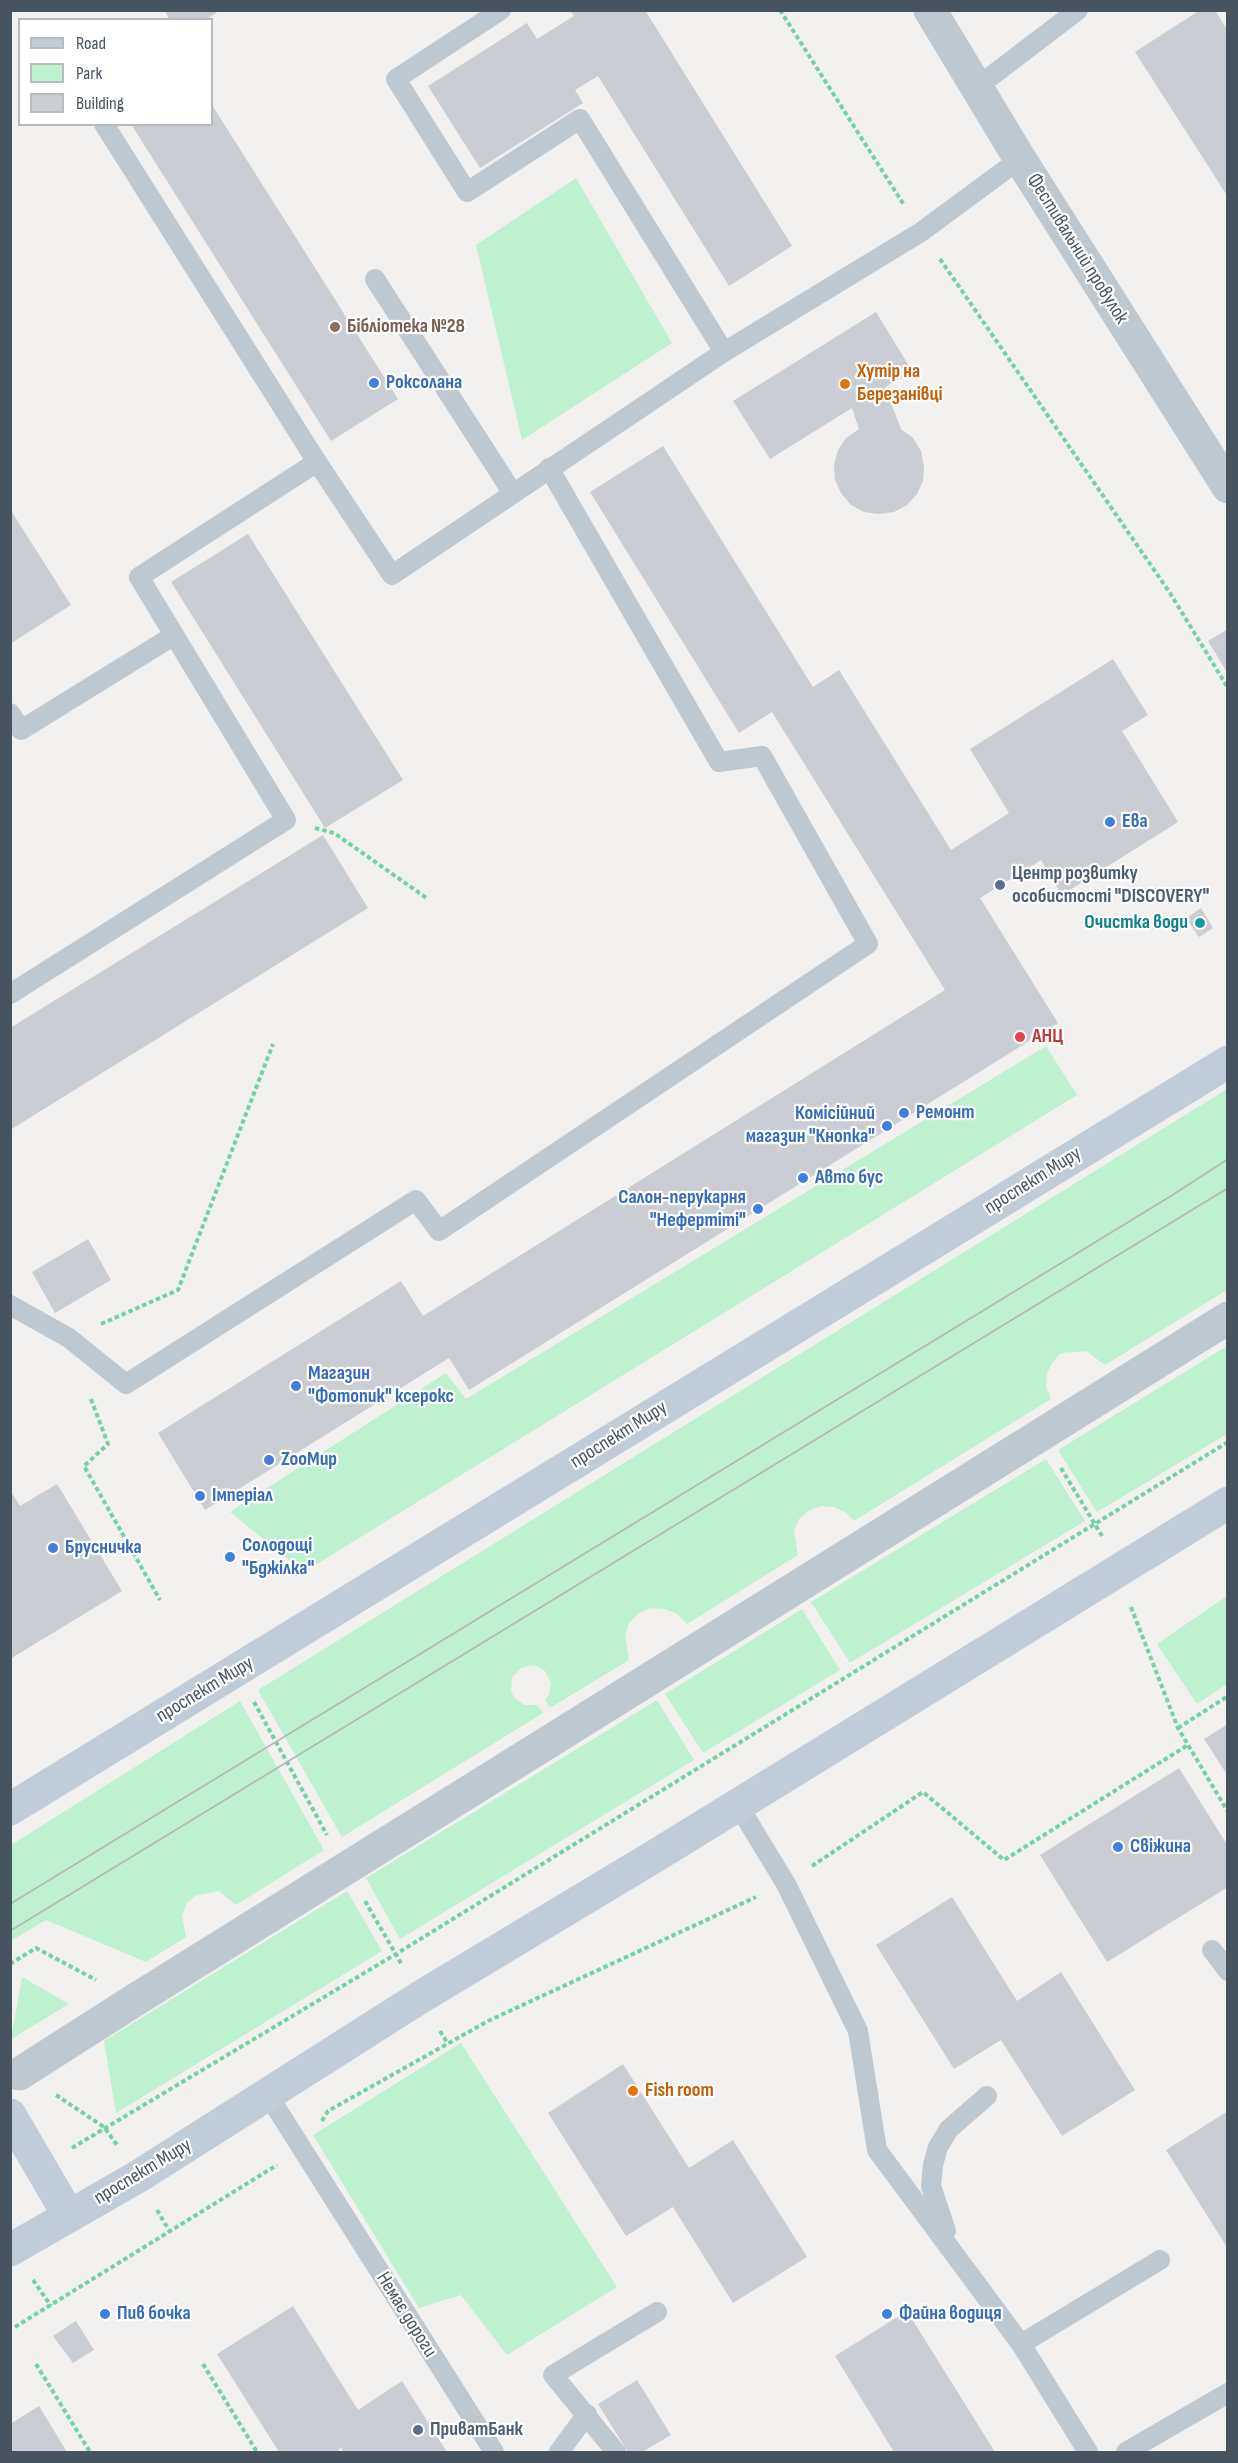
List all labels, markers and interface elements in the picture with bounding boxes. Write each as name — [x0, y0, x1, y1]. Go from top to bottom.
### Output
legend — [18, 18, 213, 126]
text: Road — [76, 33, 106, 54]
text: Park — [76, 63, 102, 84]
text: Building — [76, 93, 124, 114]
street label: Фестивальний провулок — [1021, 169, 1133, 329]
place label: Бібліотека №28 — [347, 315, 465, 339]
marker: Бібліотека №28 — [328, 320, 342, 334]
place label: Хутір на Березанівці — [857, 360, 943, 407]
place label: Роксолана — [386, 371, 462, 395]
marker: Роксолана — [367, 376, 381, 390]
marker: Хутір на Березанівці — [838, 377, 852, 391]
place label: Ева — [1122, 810, 1148, 834]
marker: Ева — [1103, 815, 1117, 829]
place label: Центр розвитку особистості "DISCOVERY" — [1012, 862, 1209, 909]
marker: Центр розвитку особистості "DISCOVERY" — [993, 878, 1007, 892]
place label: Очистка води — [1084, 911, 1188, 935]
marker: Очистка води — [1193, 916, 1207, 930]
place label: АНЦ — [1032, 1025, 1063, 1049]
marker: АНЦ — [1013, 1030, 1027, 1044]
place label: Ремонт — [916, 1101, 975, 1125]
place label: Комісійний магазин "Кнопка" — [746, 1102, 875, 1149]
marker: Ремонт — [897, 1106, 911, 1120]
marker: Комісійний магазин "Кнопка" — [880, 1119, 894, 1133]
street label: проспект Миру — [980, 1142, 1086, 1220]
place label: Авто бус — [815, 1166, 883, 1190]
marker: Авто бус — [796, 1171, 810, 1185]
place label: Салон-перукарня "Нефертіті" — [618, 1186, 746, 1233]
marker: Салон-перукарня "Нефертіті" — [751, 1202, 765, 1216]
place label: Магазин "Фотопик" ксерокс — [308, 1362, 454, 1409]
marker: Магазин "Фотопик" ксерокс — [289, 1379, 303, 1393]
street label: проспект Миру — [566, 1396, 672, 1474]
place label: ZooМир — [281, 1448, 337, 1472]
marker: ZooМир — [262, 1453, 276, 1467]
place label: Імперіал — [212, 1484, 273, 1508]
marker: Імперіал — [193, 1489, 207, 1503]
place label: Солодощі "Бджілка" — [242, 1534, 314, 1581]
place label: Брусничка — [65, 1536, 142, 1560]
marker: Брусничка — [46, 1541, 60, 1555]
marker: Солодощі "Бджілка" — [223, 1550, 237, 1564]
street label: проспект Миру — [152, 1652, 258, 1728]
place label: Свіжина — [1130, 1835, 1191, 1859]
marker: Свіжина — [1111, 1840, 1125, 1854]
place label: Fish room — [645, 2079, 714, 2103]
marker: Fish room — [626, 2084, 640, 2098]
street label: проспект Миру — [90, 2134, 196, 2210]
street label: Немає дороги — [370, 2268, 442, 2362]
place label: Пив бочка — [117, 2302, 191, 2326]
place label: Файна водиця — [899, 2302, 1002, 2326]
marker: Пив бочка — [98, 2307, 112, 2321]
marker: Файна водиця — [880, 2307, 894, 2321]
place label: ПриватБанк — [430, 2418, 523, 2442]
marker: ПриватБанк — [411, 2423, 425, 2437]

